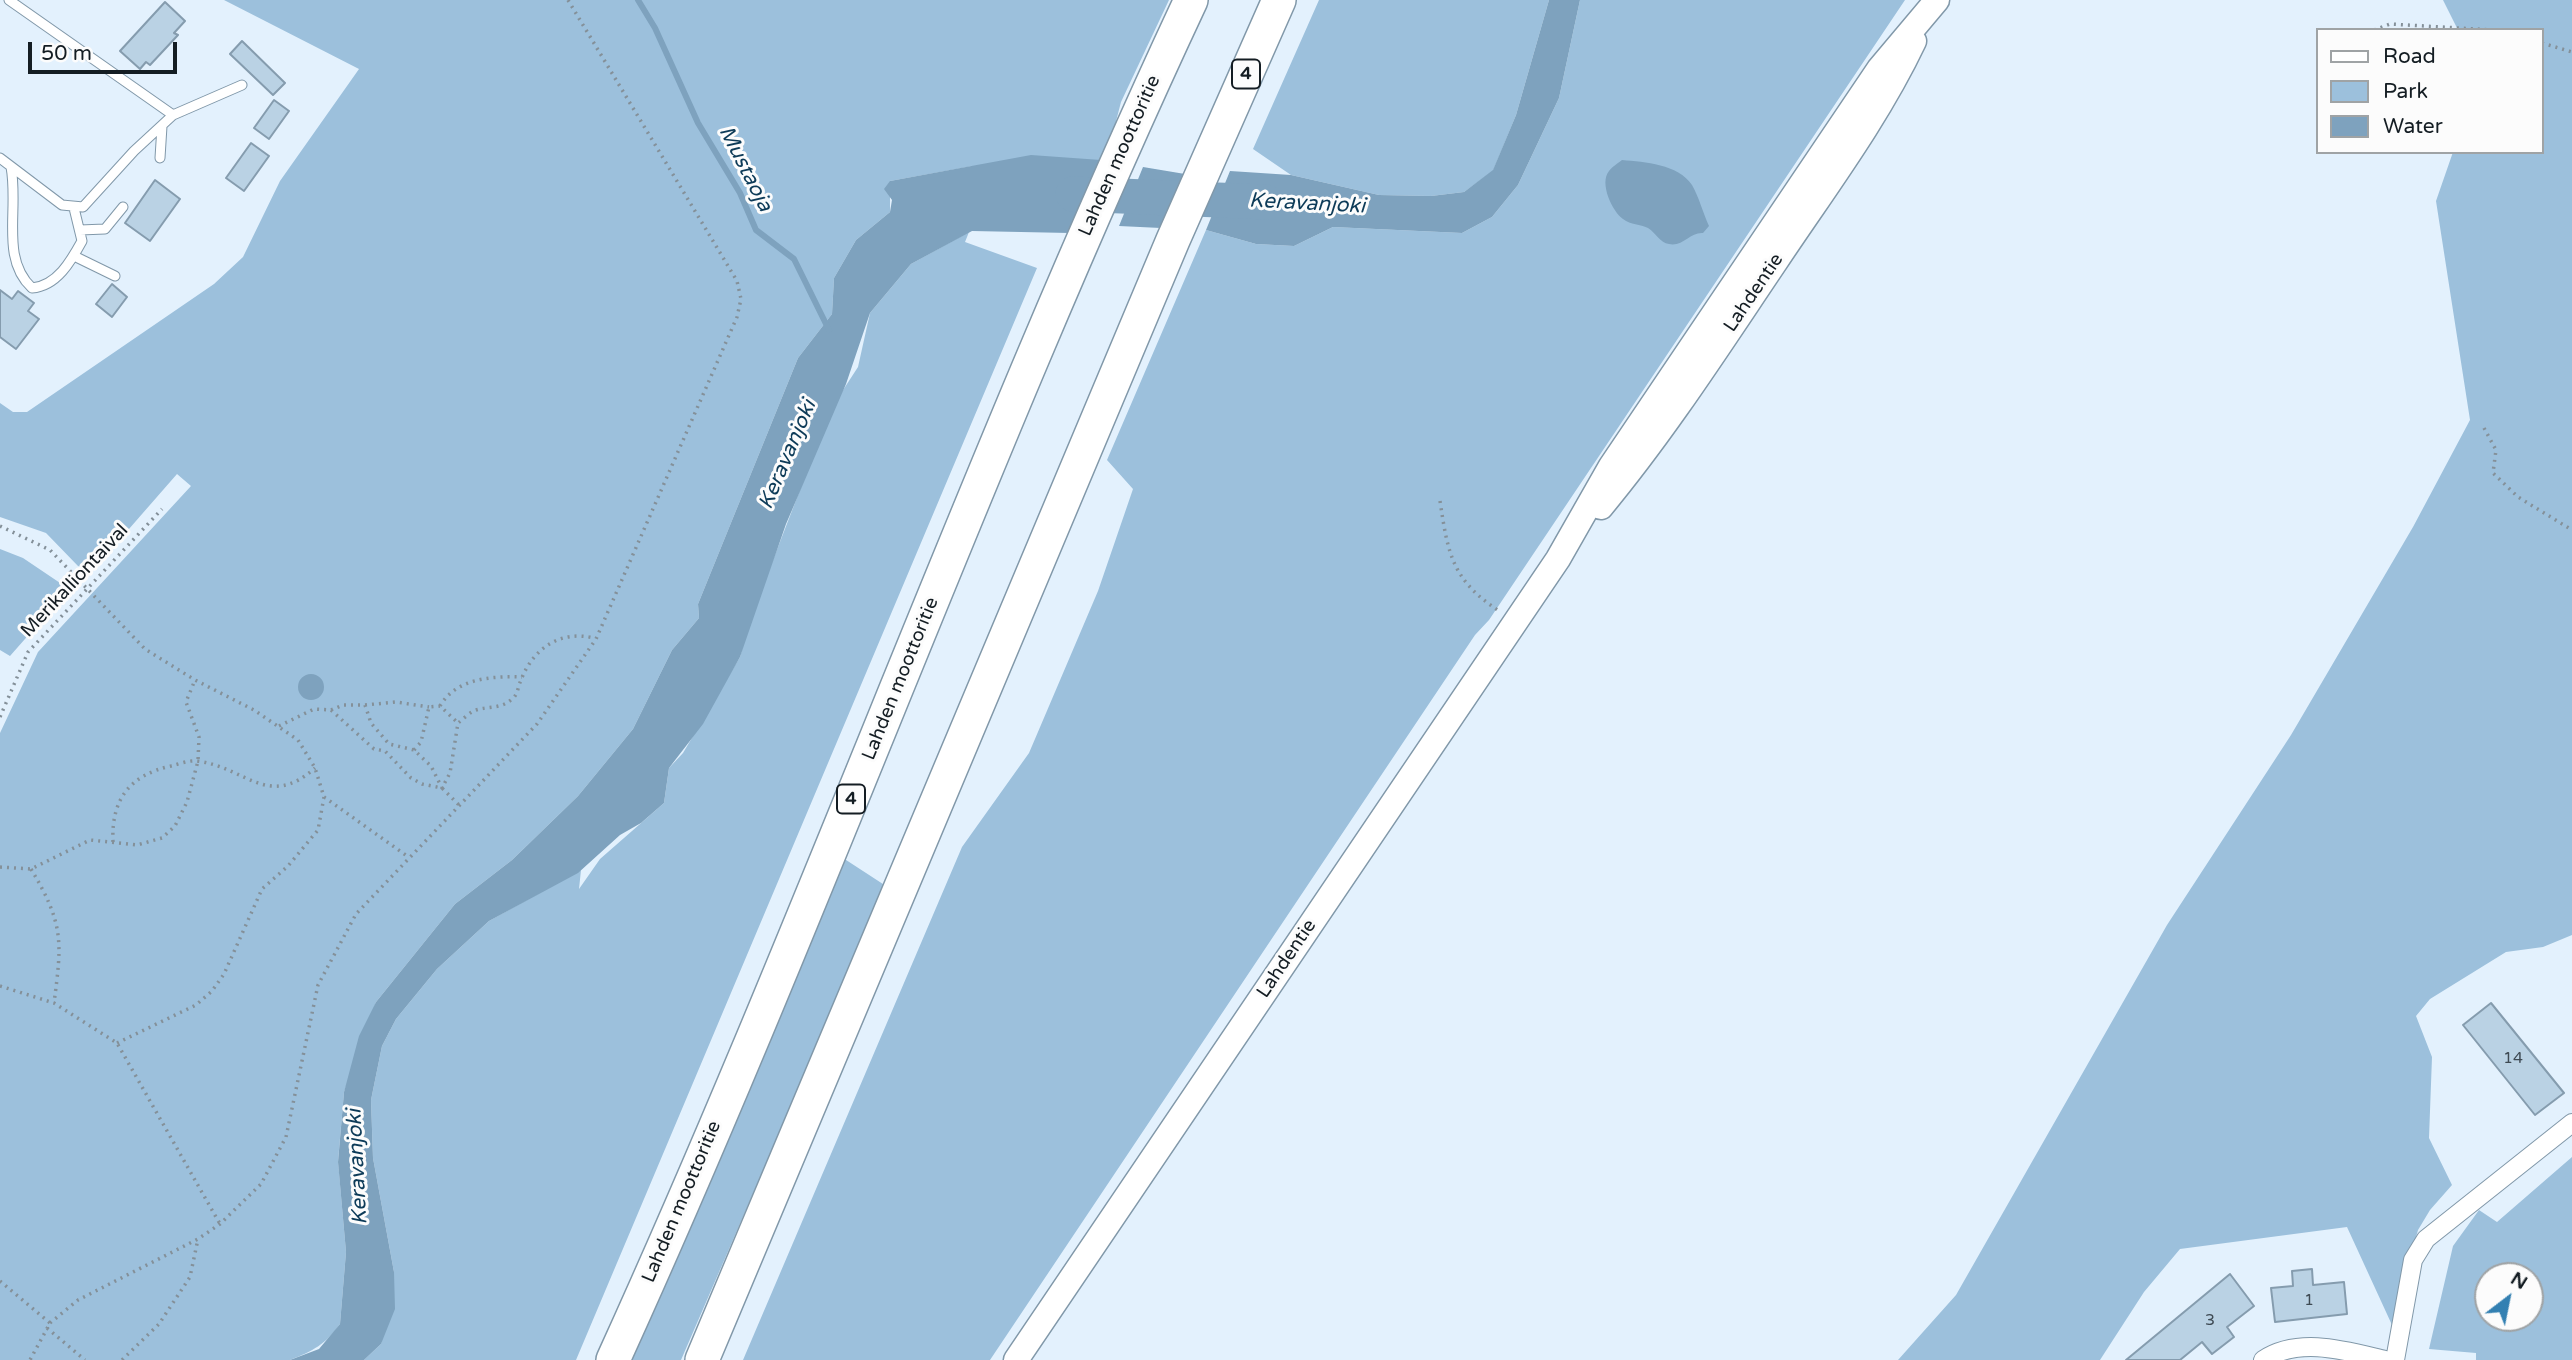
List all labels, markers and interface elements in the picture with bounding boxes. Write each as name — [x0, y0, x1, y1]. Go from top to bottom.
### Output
scale bar — [32, 28, 180, 72]
legend — [2316, 28, 2544, 154]
text: 50 m — [41, 41, 92, 66]
text: Road — [2383, 44, 2436, 69]
road number: 4 — [1232, 60, 1260, 88]
street label: Lahden moottoritie — [1074, 72, 1166, 240]
text: Park — [2383, 79, 2428, 104]
text: Water — [2383, 114, 2443, 139]
water label: Mustaoja — [713, 122, 777, 216]
water label: Keravanjoki — [1248, 188, 1366, 220]
street label: Lahdentie — [1719, 249, 1789, 337]
water label: Keravanjoki — [754, 397, 822, 513]
street label: Merikalliontaival — [17, 520, 133, 642]
street label: Lahden moottoritie — [858, 594, 944, 764]
road number: 4 — [837, 784, 865, 814]
street label: Lahdentie — [1252, 915, 1322, 1003]
house number: 14 — [2503, 1049, 2523, 1069]
water label: Keravanjoki — [342, 1108, 374, 1226]
street label: Lahden moottoritie — [638, 1118, 726, 1286]
north arrow — [2474, 1262, 2544, 1332]
text: N — [2507, 1268, 2531, 1294]
house number: 1 — [2304, 1291, 2314, 1311]
house number: 3 — [2205, 1311, 2215, 1331]

